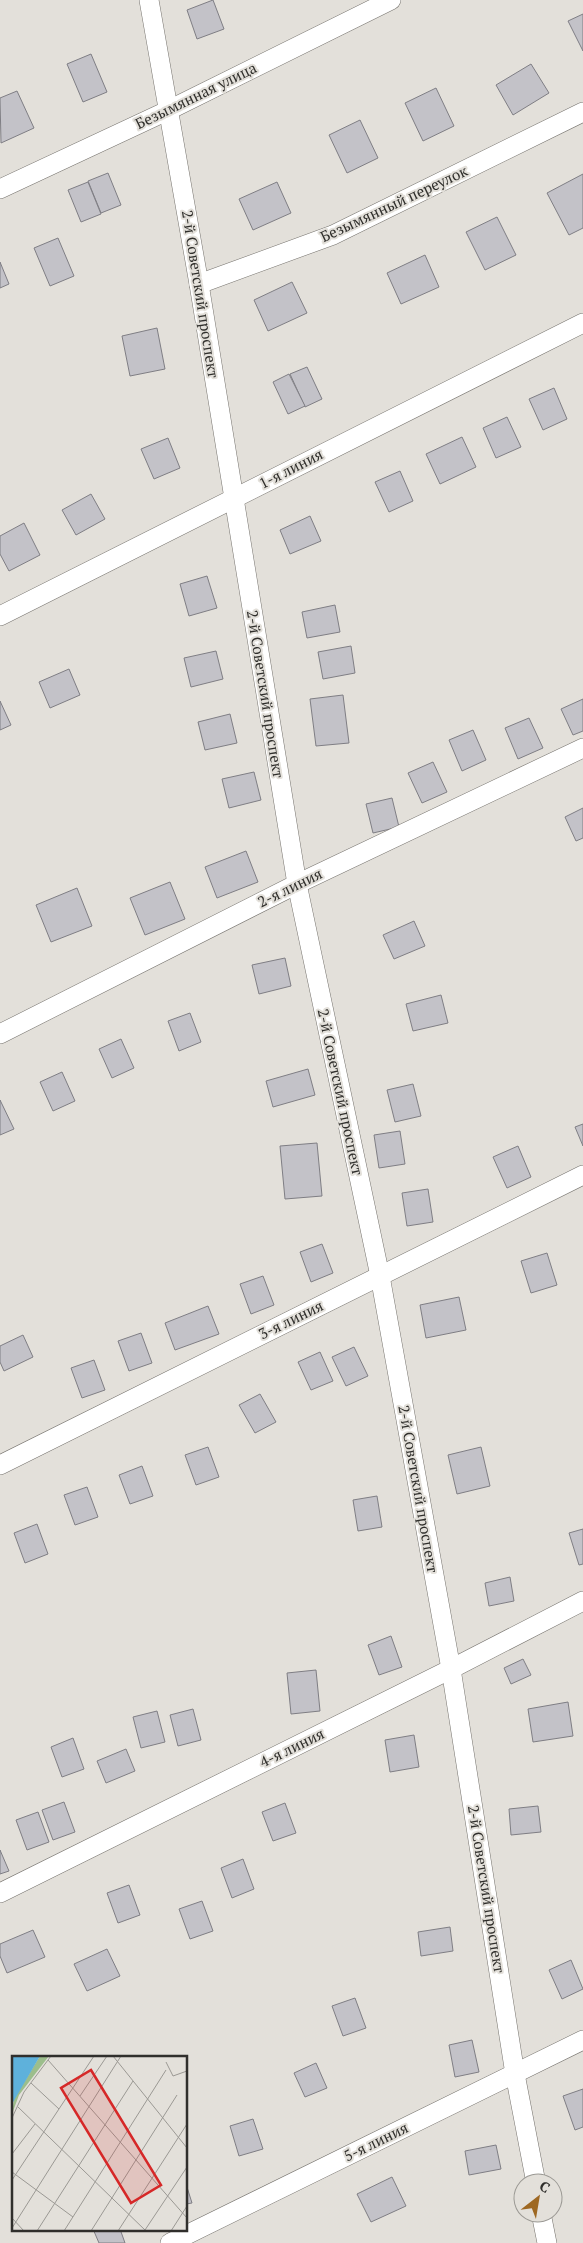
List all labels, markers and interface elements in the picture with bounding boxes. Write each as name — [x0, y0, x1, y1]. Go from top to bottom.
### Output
street label: Безымянная улица — [132, 57, 260, 133]
street label: Безымянный переулок — [317, 160, 471, 246]
street label: 2-й Советский проспект — [178, 208, 224, 380]
street label: 1-я линия — [255, 443, 326, 493]
street label: 2-й Советский проспект — [243, 608, 289, 780]
street label: 2-я линия — [254, 863, 325, 911]
street label: 2-й Советский проспект — [314, 1007, 369, 1177]
street label: 3-я линия — [255, 1295, 326, 1343]
street label: 2-й Советский проспект — [394, 1403, 444, 1575]
street label: 4-я линия — [256, 1723, 327, 1771]
street label: 2-й Советский проспект — [464, 1803, 510, 1975]
inset map — [12, 2056, 188, 2230]
street label: 5-я линия — [340, 2117, 411, 2165]
north arrow — [513, 2173, 563, 2223]
text: С — [536, 2176, 554, 2197]

